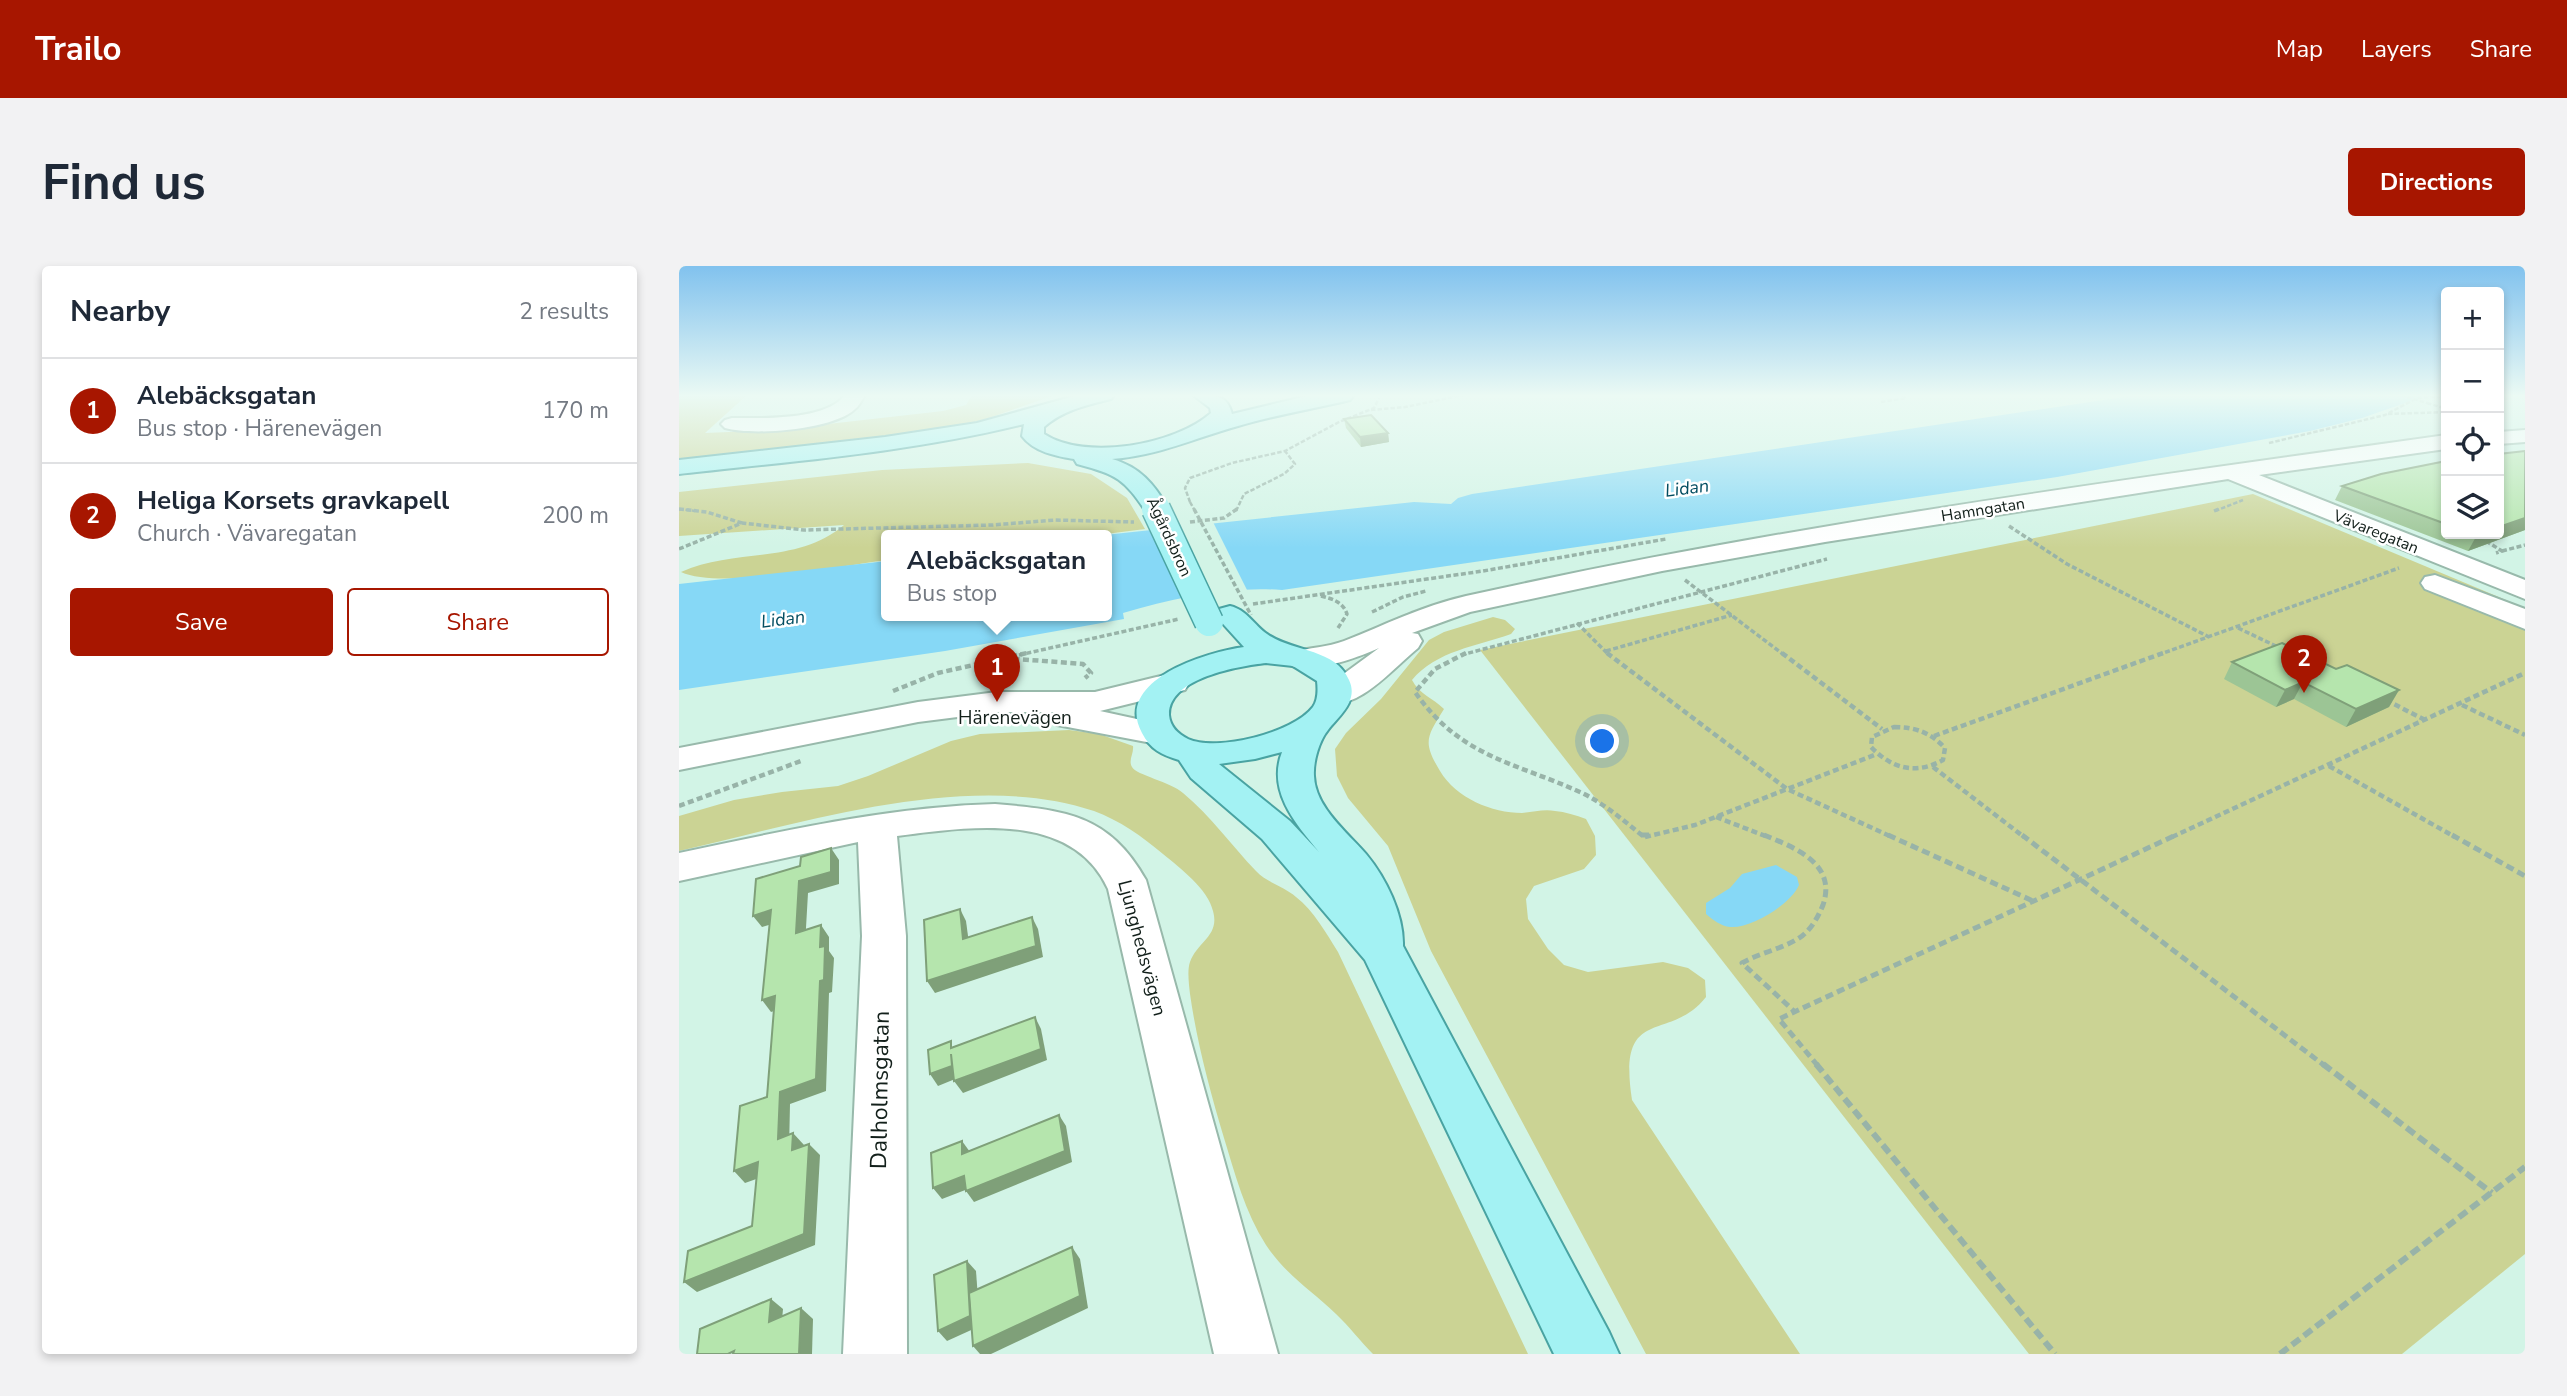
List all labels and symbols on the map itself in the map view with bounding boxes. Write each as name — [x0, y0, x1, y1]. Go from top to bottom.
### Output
water label: Lidan — [1664, 473, 1710, 503]
street label: Hamngatan — [1940, 493, 2026, 527]
street label: Ågårdsbron — [1141, 494, 1197, 580]
street label: Vävaregatan — [2329, 505, 2422, 559]
water label: Lidan — [760, 604, 806, 634]
pin: 2 — [2281, 635, 2327, 693]
pin: 1 — [974, 644, 1020, 702]
street label: Härenevägen — [958, 705, 1072, 731]
your location — [1585, 724, 1619, 758]
street label: Ljunghedsvägen — [1111, 877, 1173, 1019]
street label: Dalholmsgatan — [863, 1011, 897, 1169]

